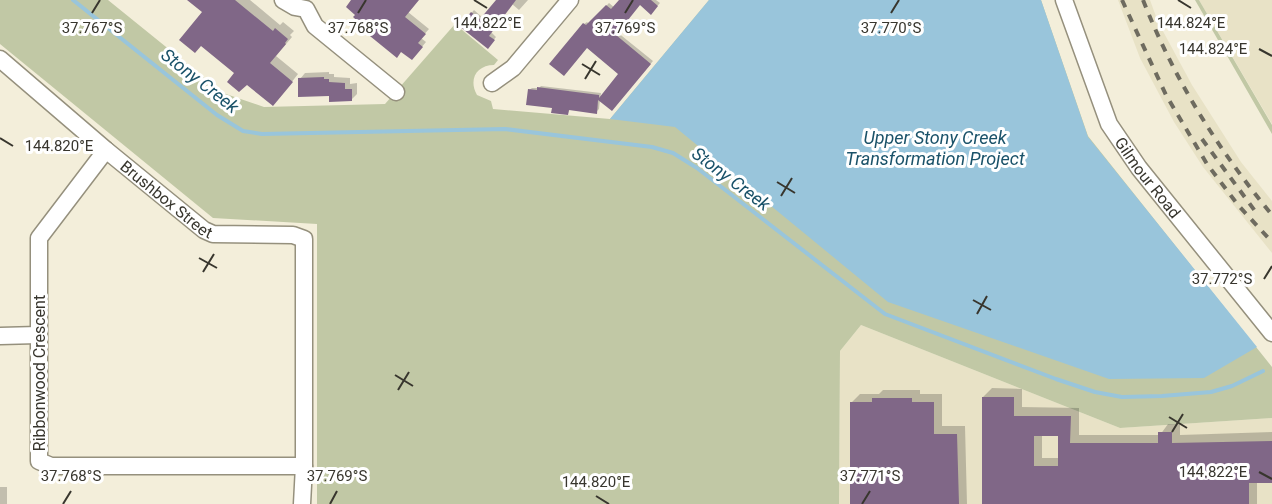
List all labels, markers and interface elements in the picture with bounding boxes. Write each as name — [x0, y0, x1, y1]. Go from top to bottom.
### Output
text: 144.822°E — [453, 14, 522, 32]
text: 144.824°E — [1157, 14, 1226, 32]
text: 37.767°S — [62, 19, 122, 37]
text: 37.768°S — [328, 19, 388, 37]
text: 37.769°S — [595, 19, 655, 37]
text: 37.770°S — [861, 19, 921, 37]
text: 144.824°E — [1179, 40, 1248, 58]
water label: Stony Creek — [157, 44, 244, 118]
water label: Upper Stony Creek Transformation Project — [845, 127, 1025, 169]
street label: Gilmour Road — [1111, 134, 1184, 222]
text: 144.820°E — [25, 137, 94, 155]
water label: Stony Creek — [688, 142, 776, 216]
street label: Brushbox Street — [116, 157, 215, 243]
text: 37.772°S — [1192, 270, 1252, 288]
street label: Ribbonwood Crescent — [30, 295, 49, 451]
text: 144.822°E — [1179, 463, 1248, 481]
text: 37.768°S — [41, 467, 101, 485]
text: 37.769°S — [307, 467, 367, 485]
text: 37.771°S — [840, 467, 900, 485]
text: 144.820°E — [562, 473, 631, 491]

